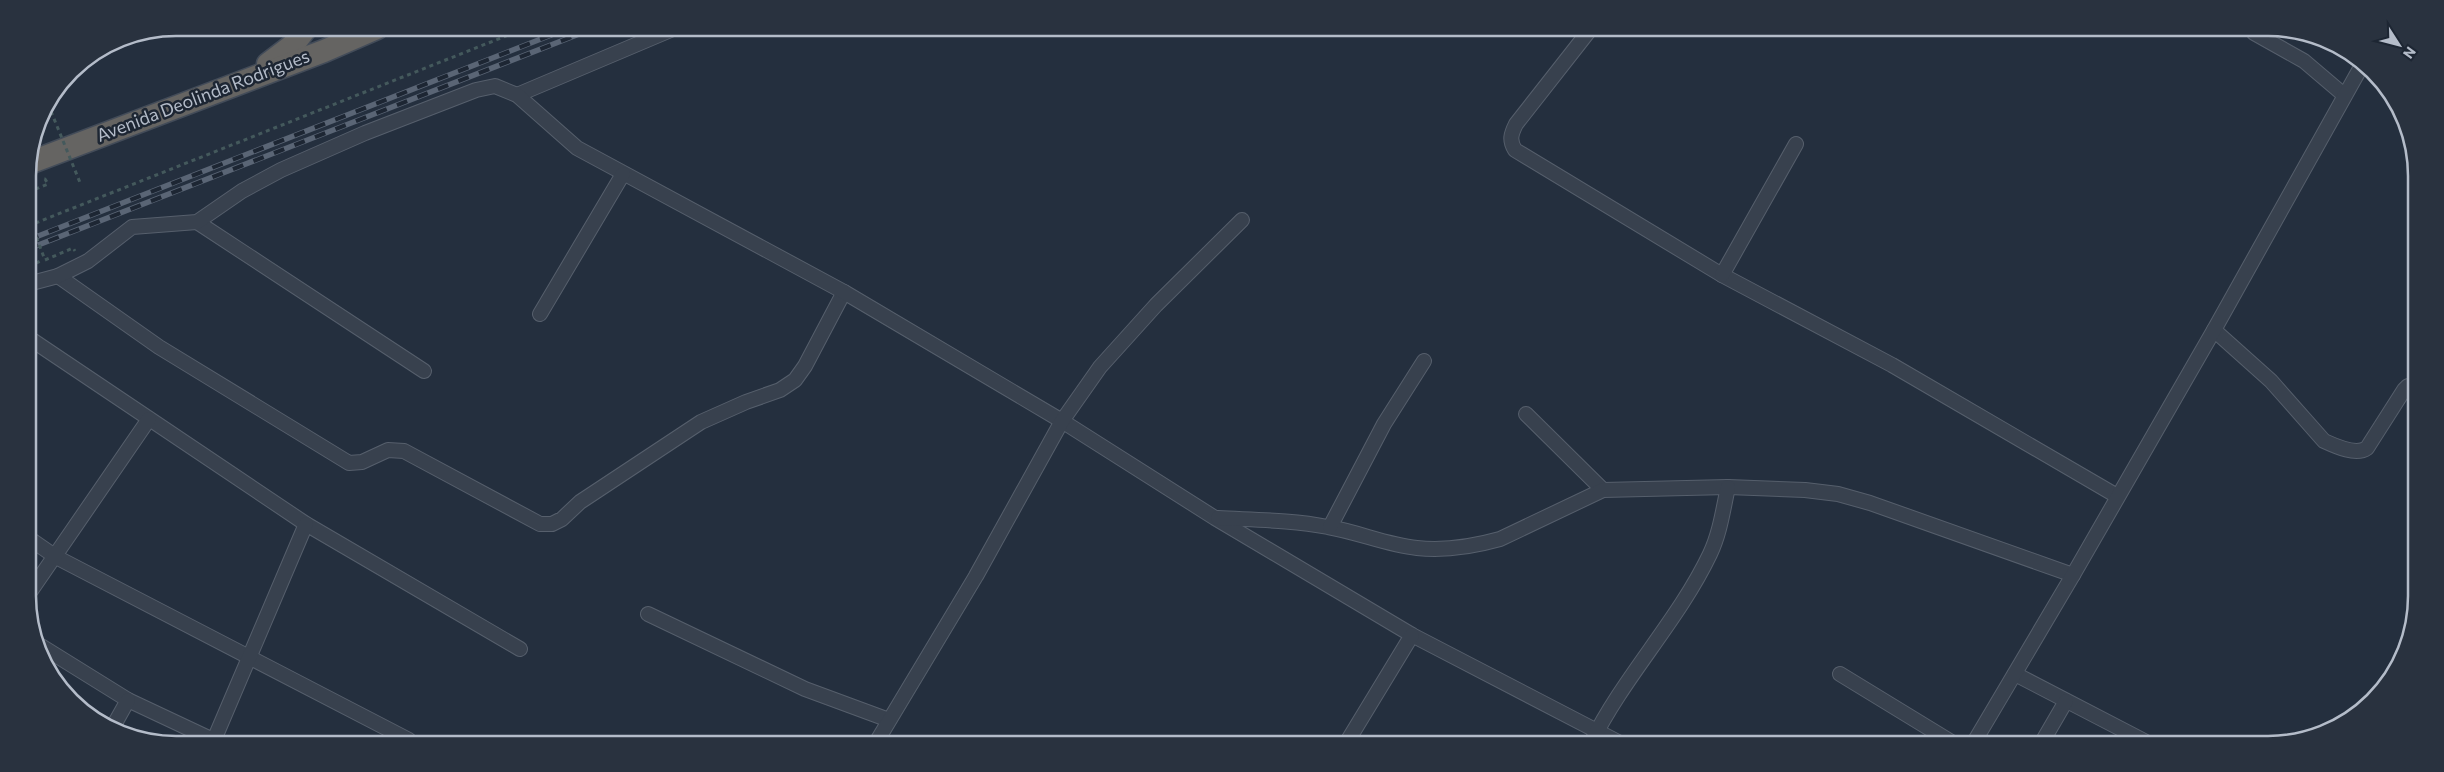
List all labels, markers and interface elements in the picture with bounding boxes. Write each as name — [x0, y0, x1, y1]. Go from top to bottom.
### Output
north arrow — [2374, 20, 2424, 70]
street label: Avenida Deolinda Rodrigues — [93, 44, 312, 146]
text: N — [2400, 44, 2420, 62]

